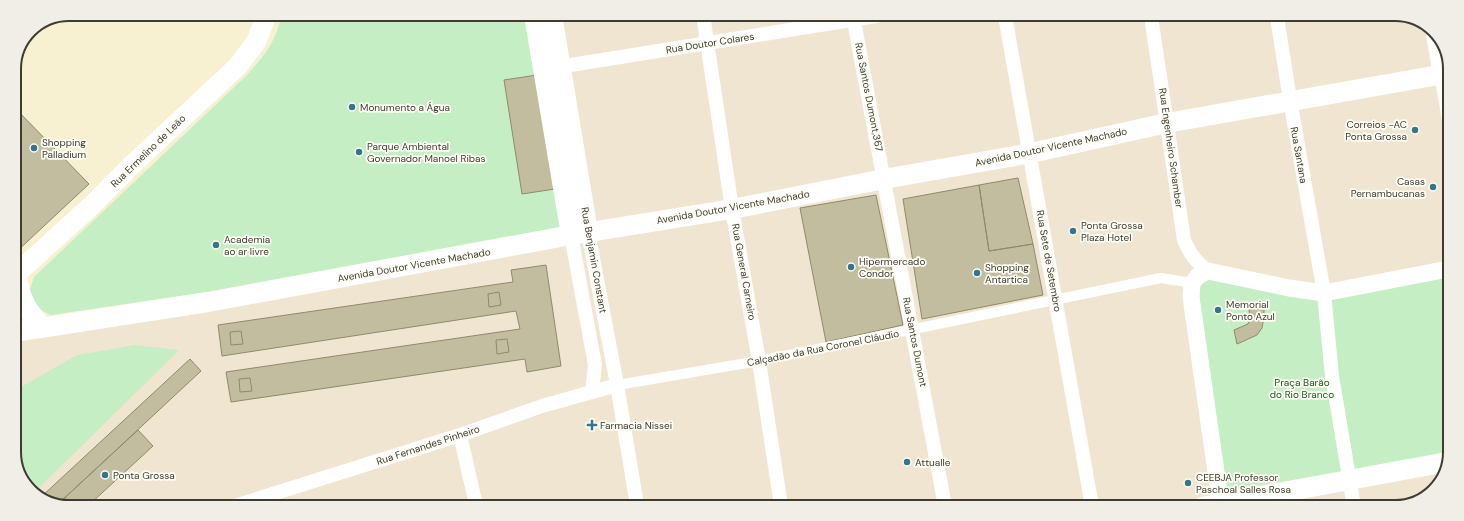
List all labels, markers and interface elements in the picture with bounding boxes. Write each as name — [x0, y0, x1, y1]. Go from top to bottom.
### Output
street label: Rua Doutor Colares — [665, 30, 755, 56]
street label: Rua Santos Dumont,367 — [852, 41, 886, 153]
street label: Rua Engenheiro Schamber — [1156, 87, 1186, 209]
place label: Monumento a Água — [360, 101, 450, 114]
marker: Monumento a Água — [347, 102, 357, 112]
street label: Rua Ermelino de Leão — [108, 112, 188, 190]
place label: Correios -AC Ponta Grossa — [1345, 118, 1407, 143]
street label: Avenida Doutor Vicente Machado — [974, 124, 1128, 169]
marker: Correios -AC Ponta Grossa — [1410, 125, 1420, 135]
street label: Rua Santana — [1288, 126, 1310, 184]
place label: Shopping Palladium — [42, 136, 86, 161]
place label: Parque Ambiental Governador Manoel Ribas — [367, 140, 486, 165]
marker: Shopping Palladium — [29, 143, 39, 153]
marker: Parque Ambiental Governador Manoel Ribas — [354, 147, 364, 157]
place label: Casas Pernambucanas — [1351, 175, 1425, 200]
marker: Casas Pernambucanas — [1428, 182, 1438, 192]
street label: Avenida Doutor Vicente Machado — [655, 187, 811, 227]
street label: Rua Benjamin Constant — [578, 206, 610, 314]
street label: Rua Sete de Setembro — [1034, 209, 1064, 313]
place label: Ponta Grossa Plaza Hotel — [1081, 219, 1143, 244]
street label: Rua General Carneiro — [729, 223, 759, 321]
marker: Ponta Grossa Plaza Hotel — [1068, 226, 1078, 236]
place label: Academia ao ar livre — [224, 233, 270, 258]
marker: Academia ao ar livre — [211, 240, 221, 250]
street label: Avenida Doutor Vicente Machado — [336, 245, 492, 285]
place label: Hipermercado Condor — [859, 255, 925, 280]
place label: Shopping Antartica — [985, 261, 1029, 286]
marker: Hipermercado Condor — [846, 262, 856, 272]
marker: Shopping Antartica — [972, 268, 982, 278]
street label: Rua Santos Dumont — [900, 296, 930, 388]
place label: Memorial Ponto Azul — [1226, 298, 1275, 323]
marker: Memorial Ponto Azul — [1213, 305, 1223, 315]
street label: Calçadão da Rua Coronel Cláudio — [746, 327, 900, 369]
park label: Praça Barão do Rio Branco — [1270, 376, 1334, 401]
place label: Farmacia Nissei — [600, 419, 672, 432]
marker: Farmacia Nissei — [587, 420, 597, 430]
street label: Rua Fernandes Pinheiro — [375, 422, 481, 468]
place label: Attualle — [915, 456, 951, 469]
marker: Attualle — [902, 457, 912, 467]
place label: Ponta Grossa — [113, 469, 175, 482]
marker: Ponta Grossa — [100, 470, 110, 480]
place label: CEEBJA Professor Paschoal Salles Rosa — [1196, 471, 1291, 496]
marker: CEEBJA Professor Paschoal Salles Rosa — [1183, 478, 1193, 488]

